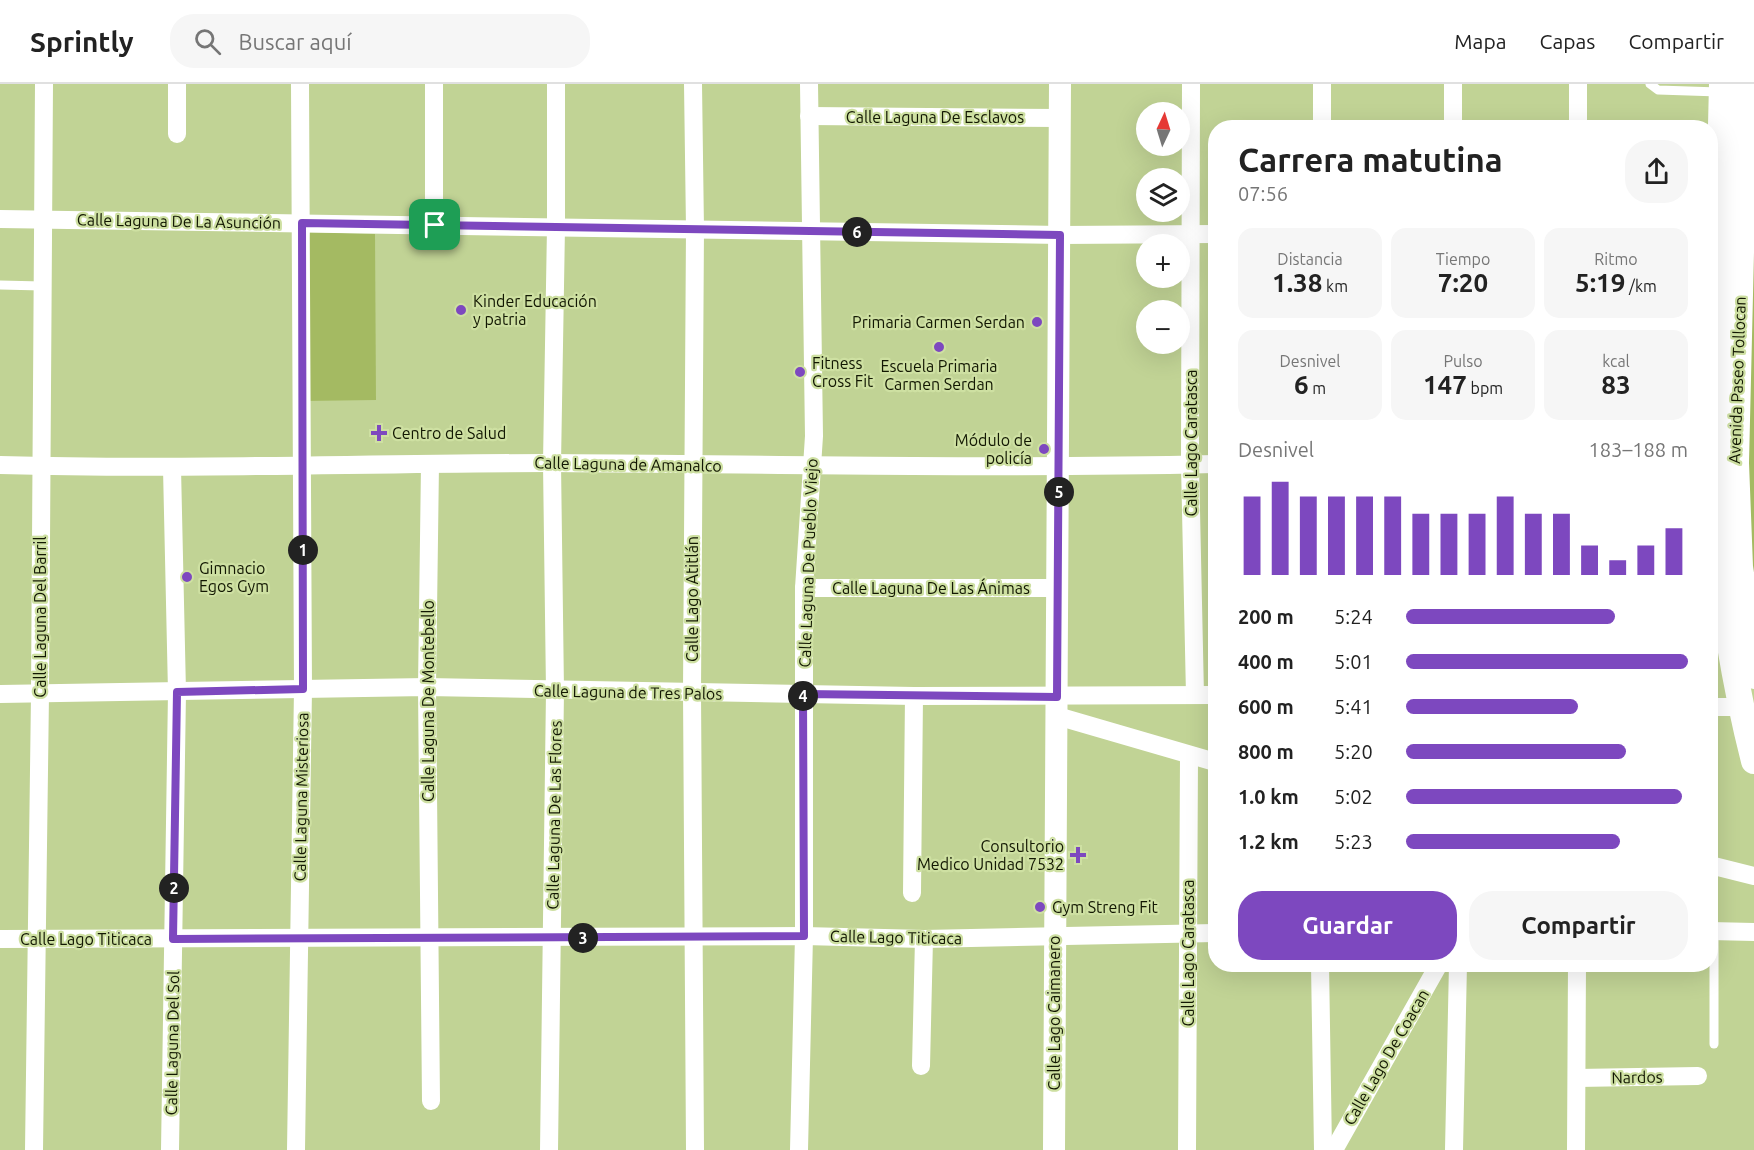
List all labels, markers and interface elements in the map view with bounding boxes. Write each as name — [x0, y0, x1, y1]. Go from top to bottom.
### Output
search box — [170, 14, 590, 68]
icon: search — [191, 25, 224, 58]
text: Sprintly — [30, 26, 134, 57]
text: Buscar aquí — [239, 29, 352, 54]
text: Mapa — [1454, 29, 1506, 53]
text: Capas — [1539, 29, 1595, 53]
text: Compartir — [1628, 29, 1724, 53]
north arrow — [1136, 102, 1190, 156]
map controls — [1136, 102, 1190, 354]
street label: Calle Laguna De Esclavos — [846, 108, 1024, 126]
button: share — [1625, 140, 1688, 203]
text: Carrera matutina — [1238, 141, 1503, 178]
button: layers — [1136, 168, 1190, 222]
text: 07:56 — [1238, 182, 1288, 205]
pin — [409, 199, 460, 250]
icon: arrive — [418, 208, 451, 241]
street label: Calle Laguna De La Asunción — [77, 210, 281, 232]
pin: 6 — [842, 217, 872, 247]
text: 6 — [852, 223, 862, 241]
button: + — [1136, 234, 1190, 288]
text: Distancia — [1277, 250, 1343, 268]
text: Tiempo — [1436, 250, 1490, 268]
text: Ritmo — [1594, 250, 1638, 268]
text: 1.38 — [1272, 268, 1322, 297]
text: 7:20 — [1438, 268, 1488, 297]
text: 5:19 — [1575, 268, 1625, 297]
text: km — [1322, 277, 1348, 295]
text: /km — [1625, 277, 1657, 295]
place label: Kinder Educación y patria — [473, 292, 597, 328]
street label: Avenida Paseo Tollocan — [1725, 296, 1749, 464]
button: − — [1136, 300, 1190, 354]
marker: Kinder Educación y patria — [454, 303, 468, 317]
place label: Primaria Carmen Serdan — [852, 313, 1025, 331]
marker: Primaria Carmen Serdan — [1030, 315, 1044, 329]
marker: Escuela Primaria Carmen Serdan — [932, 340, 946, 354]
text: Desnivel — [1280, 352, 1340, 370]
text: Pulso — [1443, 352, 1483, 370]
text: kcal — [1602, 352, 1630, 370]
place label: Fitness Cross Fit — [812, 354, 874, 390]
place label: Escuela Primaria Carmen Serdan — [880, 357, 998, 393]
marker: Fitness Cross Fit — [793, 365, 807, 379]
street label: Calle Lago Caratasca — [1182, 370, 1200, 516]
text: 6 — [1294, 370, 1309, 399]
text: 147 — [1423, 370, 1467, 399]
text: 83 — [1601, 370, 1631, 399]
text: m — [1309, 379, 1326, 397]
text: bpm — [1467, 379, 1503, 397]
marker: Centro de Salud — [370, 424, 388, 442]
place label: Centro de Salud — [392, 424, 506, 442]
place label: Módulo de policía — [955, 431, 1032, 467]
text: Desnivel — [1238, 438, 1314, 461]
text: 183–188 m — [1589, 438, 1688, 461]
marker: Módulo de policía — [1037, 442, 1051, 456]
street label: Calle Laguna de Amanalco — [534, 453, 722, 475]
street label: Calle Laguna De Pueblo Viejo — [795, 458, 821, 668]
pin: 5 — [1044, 477, 1074, 507]
text: 5 — [1054, 483, 1064, 501]
pin: 1 — [288, 535, 318, 565]
street label: Calle Laguna Del Barril — [31, 536, 49, 698]
street label: Calle Lago Atitlán — [683, 536, 701, 662]
text: 1 — [298, 541, 308, 559]
place label: Gimnacio Egos Gym — [199, 559, 269, 595]
marker: Gimnacio Egos Gym — [180, 570, 194, 584]
street label: Calle Laguna De Las Ánimas — [832, 577, 1030, 597]
street label: Calle Laguna De Montebello — [419, 600, 437, 802]
text: 200 m — [1238, 605, 1294, 628]
text: 5:24 — [1334, 605, 1373, 628]
text: 400 m — [1238, 650, 1294, 673]
text: 5:01 — [1334, 650, 1373, 673]
street label: Calle Laguna de Tres Palos — [534, 681, 722, 703]
pin: 4 — [788, 681, 818, 711]
text: 4 — [798, 687, 808, 705]
text: 600 m — [1238, 695, 1294, 718]
text: 5:41 — [1334, 695, 1373, 718]
street label: Calle Laguna Misteriosa — [291, 712, 311, 882]
street label: Calle Laguna De Las Flores — [543, 720, 565, 910]
text: 800 m — [1238, 740, 1294, 763]
text: 5:20 — [1334, 740, 1373, 763]
text: 1.0 km — [1238, 785, 1299, 808]
text: 5:02 — [1334, 785, 1373, 808]
text: 1.2 km — [1238, 830, 1299, 853]
text: 5:23 — [1334, 830, 1373, 853]
place label: Consultorio Medico Unidad 7532 — [917, 837, 1064, 873]
marker: Consultorio Medico Unidad 7532 — [1069, 846, 1087, 864]
pin: 2 — [159, 873, 189, 903]
text: 2 — [169, 879, 179, 897]
street label: Calle Lago Caratasca — [1179, 880, 1197, 1026]
button: Guardar — [1238, 891, 1457, 960]
button: Compartir — [1469, 891, 1688, 960]
place label: Gym Streng Fit — [1052, 898, 1159, 916]
marker: Gym Streng Fit — [1033, 900, 1047, 914]
pin: 3 — [568, 923, 598, 953]
street label: Calle Lago Titicaca — [830, 927, 962, 947]
text: 3 — [578, 929, 588, 947]
street label: Calle Lago Titicaca — [20, 930, 152, 948]
street label: Calle Lago Caimanero — [1045, 936, 1063, 1090]
street label: Calle Laguna Del Sol — [162, 971, 182, 1115]
street label: Calle Lago De Coacan — [1340, 986, 1432, 1128]
street label: Nardos — [1611, 1068, 1663, 1086]

